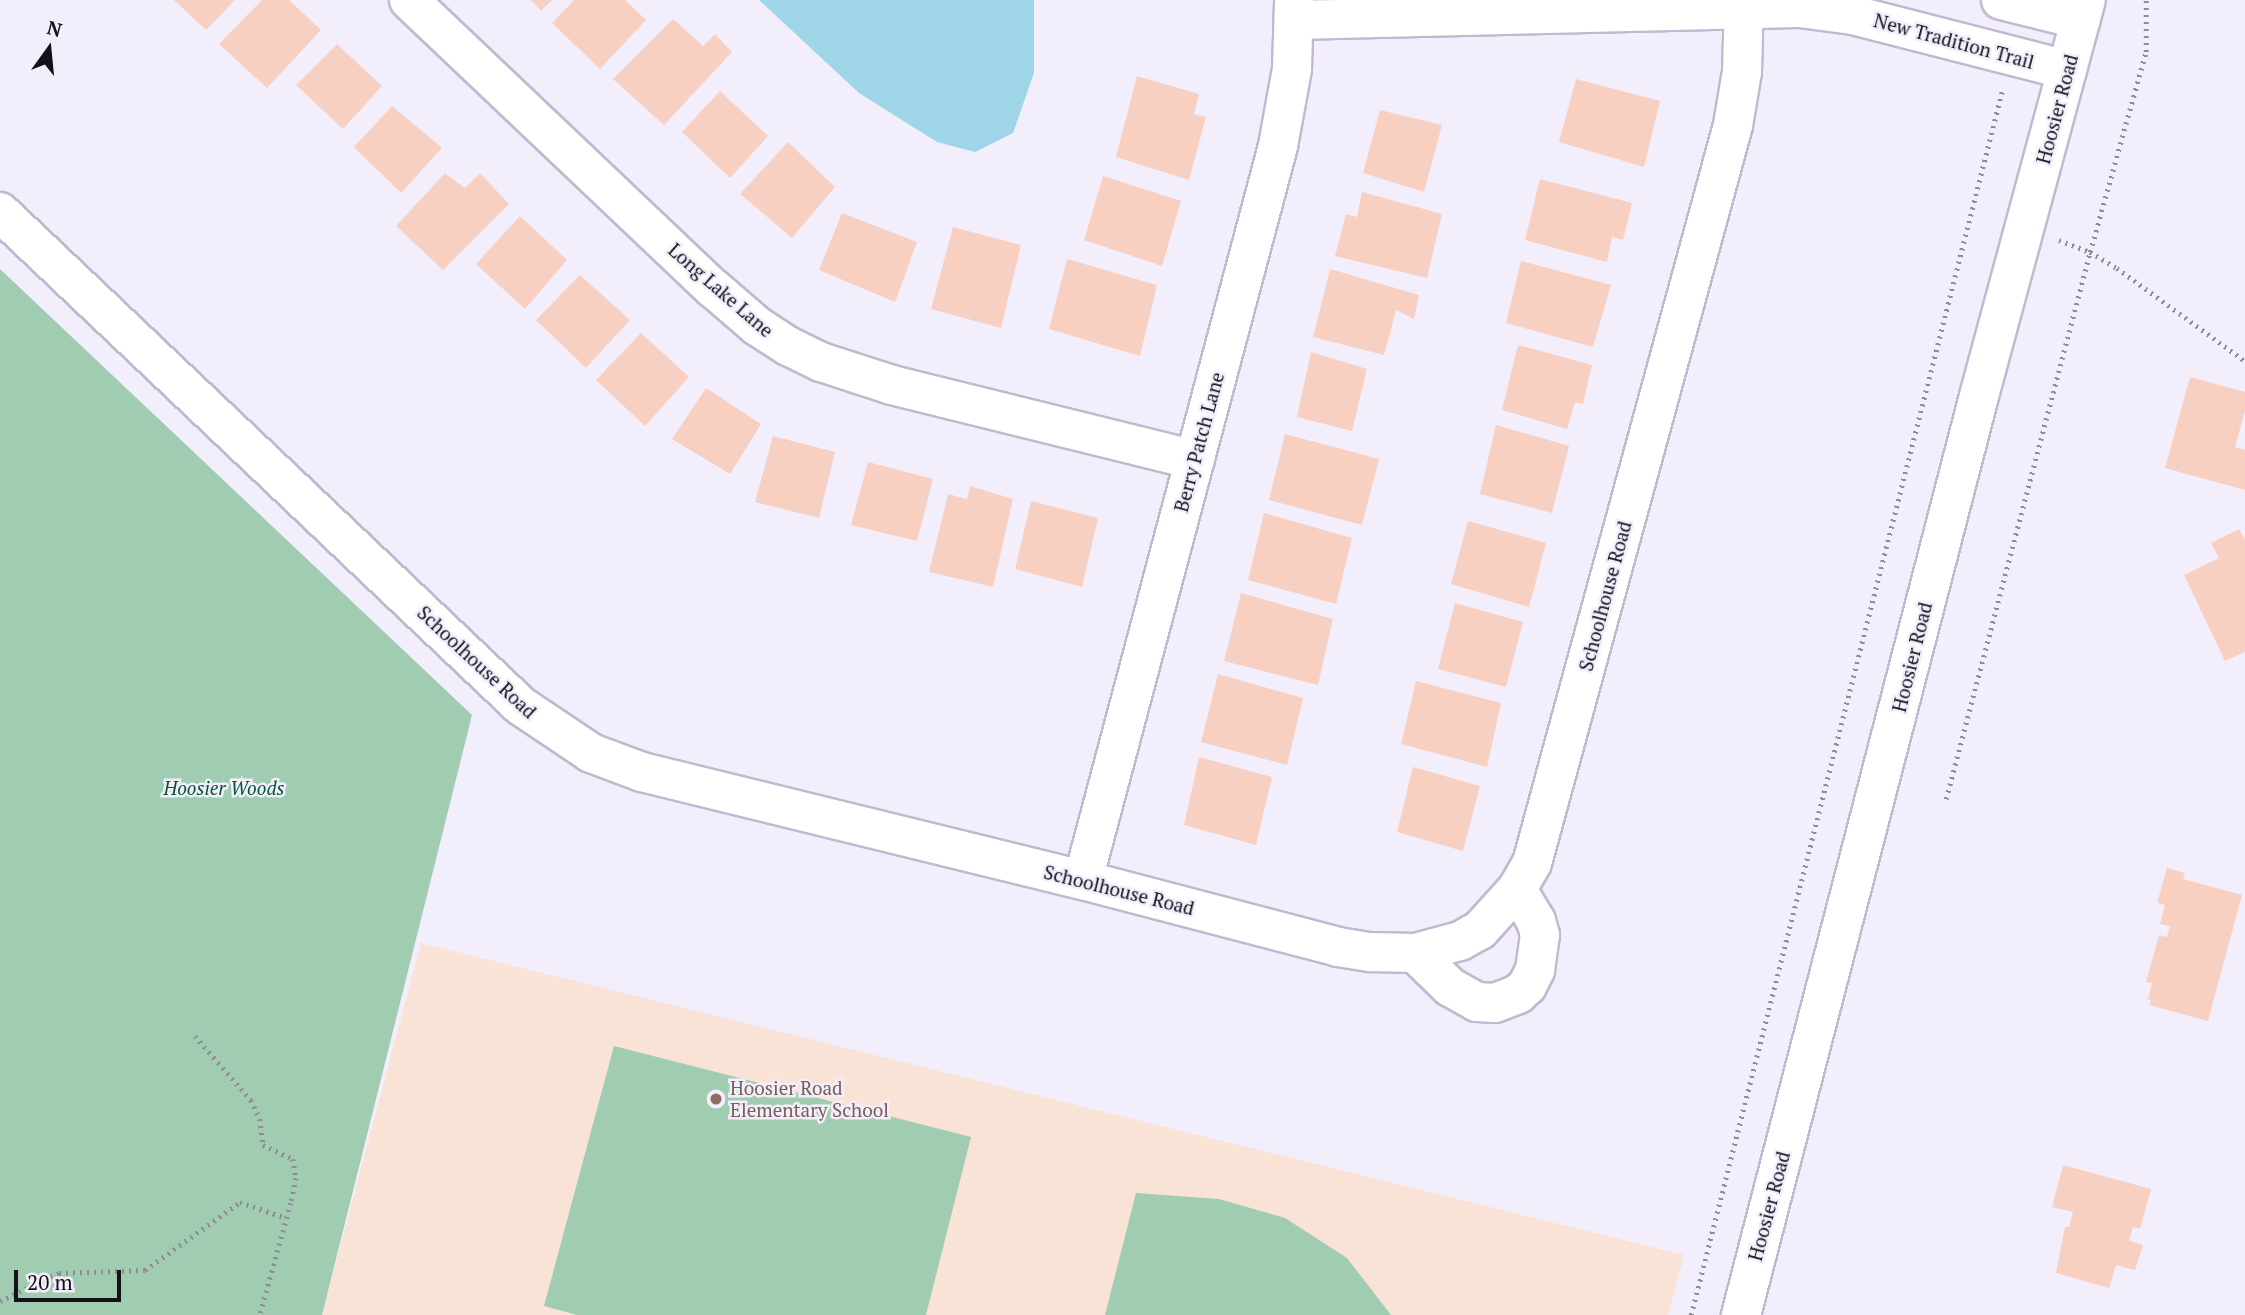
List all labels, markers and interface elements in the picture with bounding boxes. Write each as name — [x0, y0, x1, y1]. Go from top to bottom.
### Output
street label: New Tradition Trail — [1871, 9, 2037, 73]
north arrow — [14, 14, 84, 84]
text: N — [44, 14, 65, 42]
street label: Hoosier Road — [2031, 52, 2083, 166]
street label: Long Lake Lane — [664, 238, 778, 342]
street label: Berry Patch Lane — [1169, 370, 1229, 514]
street label: Schoolhouse Road — [1574, 519, 1636, 673]
street label: Hoosier Road — [1887, 600, 1937, 714]
street label: Schoolhouse Road — [413, 601, 541, 723]
park label: Hoosier Woods — [163, 777, 285, 799]
street label: Schoolhouse Road — [1041, 860, 1197, 920]
place label: Hoosier Road Elementary School — [730, 1077, 889, 1121]
marker: Hoosier Road Elementary School — [708, 1091, 724, 1107]
street label: Hoosier Road — [1743, 1149, 1795, 1263]
scale bar — [18, 1256, 124, 1300]
text: 20 m — [27, 1268, 73, 1296]

